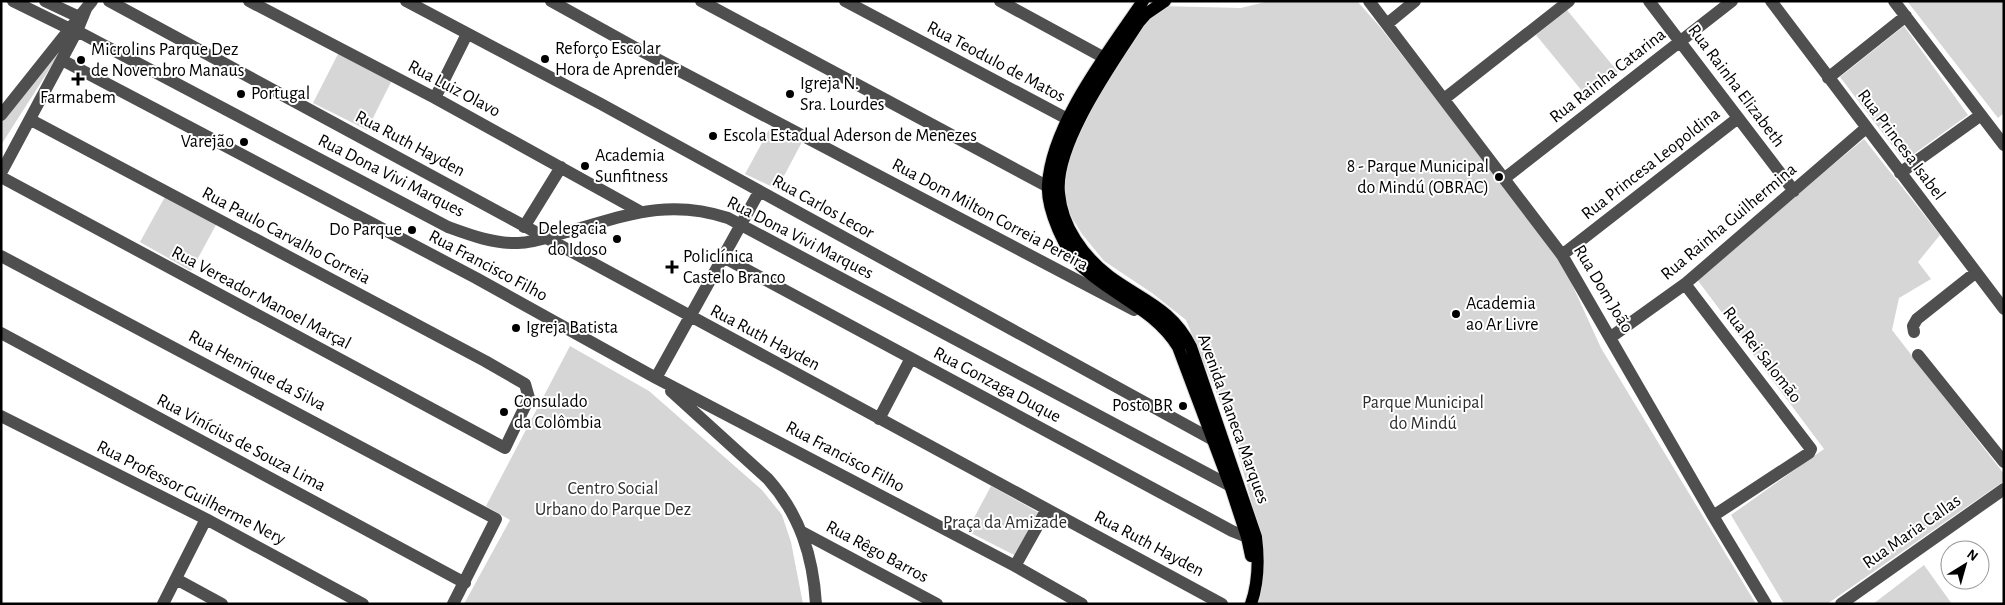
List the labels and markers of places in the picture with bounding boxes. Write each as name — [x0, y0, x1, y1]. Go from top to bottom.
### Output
place label: Reforço Escolar Hora de Aprender — [555, 40, 679, 79]
place label: Microlins Parque Dez de Novembro Manaus — [91, 41, 244, 80]
marker: Reforço Escolar Hora de Aprender — [539, 53, 551, 65]
marker: Microlins Parque Dez de Novembro Manaus — [75, 54, 87, 66]
marker: Farmabem — [72, 73, 84, 85]
place label: Igreja N. Sra. Lourdes — [800, 75, 885, 114]
place label: Portugal — [251, 85, 310, 103]
marker: Portugal — [235, 88, 247, 100]
marker: Igreja N. Sra. Lourdes — [784, 88, 796, 100]
place label: Farmabem — [40, 89, 116, 107]
place label: Escola Estadual Aderson de Menezes — [723, 127, 977, 145]
marker: Escola Estadual Aderson de Menezes — [707, 130, 719, 142]
place label: Varejão — [181, 133, 234, 151]
marker: Varejão — [238, 136, 250, 148]
place label: Academia Sunfitness — [595, 147, 668, 186]
place label: 8 - Parque Municipal do Mindú (OBRAC) — [1347, 158, 1489, 197]
marker: Academia Sunfitness — [579, 160, 591, 172]
marker: 8 - Parque Municipal do Mindú (OBRAC) — [1493, 171, 1505, 183]
place label: Delegacia do Idoso — [538, 220, 607, 259]
place label: Do Parque — [329, 221, 402, 239]
marker: Do Parque — [406, 224, 418, 236]
marker: Delegacia do Idoso — [611, 233, 623, 245]
place label: Policlínica Castelo Branco — [683, 248, 786, 287]
marker: Policlínica Castelo Branco — [665, 260, 679, 274]
place label: Academia ao Ar Livre — [1466, 295, 1539, 334]
marker: Academia ao Ar Livre — [1450, 308, 1462, 320]
place label: Igreja Batista — [526, 319, 618, 337]
marker: Igreja Batista — [510, 322, 522, 334]
place label: Consulado da Colômbia — [514, 393, 602, 432]
place label: Posto BR — [1112, 397, 1173, 415]
marker: Posto BR — [1177, 400, 1189, 412]
marker: Consulado da Colômbia — [498, 406, 510, 418]

